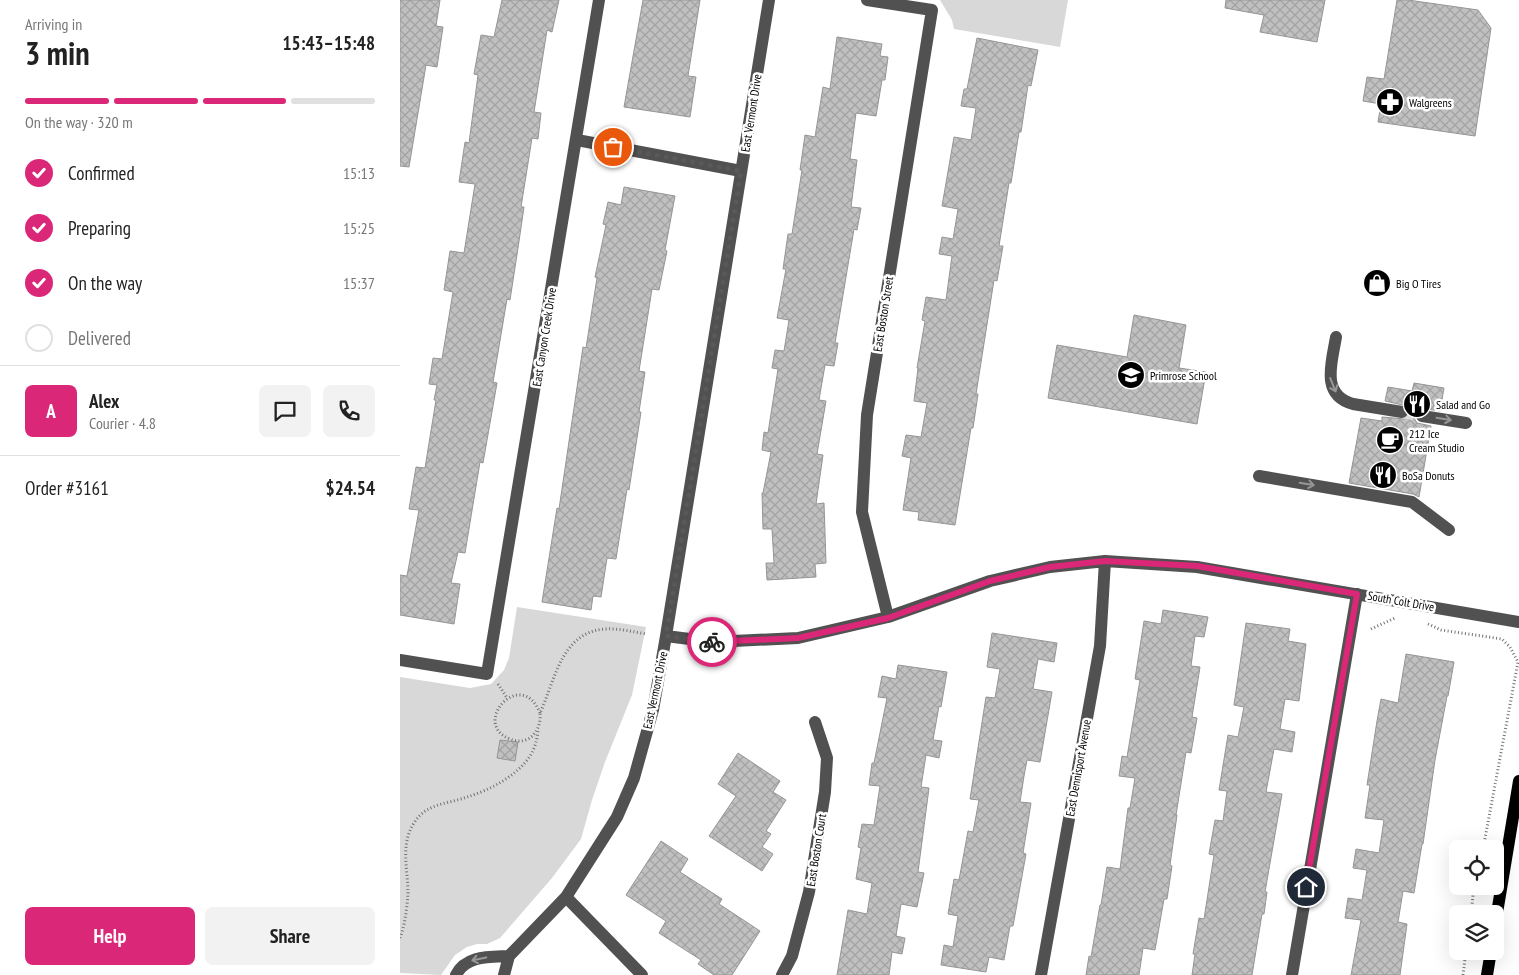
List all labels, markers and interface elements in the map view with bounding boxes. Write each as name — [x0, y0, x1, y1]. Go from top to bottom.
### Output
text: Arriving in — [25, 14, 82, 34]
text: 15:43–15:48 — [282, 31, 375, 55]
text: 3 min — [25, 32, 90, 74]
street label: East Vermont Drive — [737, 73, 765, 153]
pharmacy icon: Walgreens — [1375, 87, 1405, 117]
place label: Walgreens — [1409, 95, 1452, 110]
text: On the way · 320 m — [25, 112, 133, 132]
pin — [592, 126, 634, 168]
icon: bag — [599, 133, 627, 161]
icon: check — [25, 159, 53, 187]
text: Confirmed — [68, 161, 135, 185]
text: 15:13 — [343, 163, 375, 183]
icon: check — [25, 214, 53, 242]
text: Preparing — [68, 216, 131, 240]
text: 15:25 — [343, 218, 375, 238]
shop icon: Big O Tires — [1362, 268, 1392, 298]
icon: check — [25, 269, 53, 297]
text: On the way — [68, 271, 142, 295]
text: 15:37 — [343, 273, 375, 293]
street label: East Boston Street — [870, 275, 896, 353]
place label: Big O Tires — [1396, 276, 1441, 291]
street label: East Canyon Creek Drive — [529, 286, 559, 388]
text: Delivered — [68, 326, 131, 350]
school or university icon: Primrose School — [1116, 360, 1146, 390]
place label: Primrose School — [1150, 368, 1217, 383]
one-way arrow — [1329, 377, 1338, 392]
button: chat — [259, 385, 311, 437]
button: phone — [323, 385, 375, 437]
text: Alex — [89, 389, 119, 413]
restaurant icon: Salad and Go — [1402, 389, 1432, 419]
place label: Salad and Go — [1436, 397, 1490, 412]
text: A — [46, 399, 56, 423]
text: Courier · 4.8 — [89, 413, 156, 433]
one-way arrow — [1436, 415, 1452, 425]
cafe icon: 212 Ice Cream Studio — [1375, 425, 1405, 455]
place label: 212 Ice Cream Studio — [1409, 426, 1464, 455]
restaurant icon: BoSa Donuts — [1368, 460, 1398, 490]
place label: BoSa Donuts — [1402, 468, 1455, 483]
text: Order #3161 — [25, 476, 109, 500]
text: $24.54 — [326, 476, 375, 500]
one-way arrow — [1299, 480, 1315, 490]
street label: South Colt Drive — [1366, 588, 1436, 614]
courier — [687, 617, 737, 667]
icon: bike — [698, 628, 726, 656]
street label: East Vermont Drive — [639, 650, 671, 730]
street label: East Dennisport Avenue — [1062, 718, 1094, 818]
street label: East Boston Court — [803, 812, 829, 887]
map controls — [1449, 840, 1504, 960]
button: locate — [1449, 840, 1504, 895]
pin — [1285, 866, 1327, 908]
icon: home — [1292, 873, 1320, 901]
button: layers — [1449, 905, 1504, 960]
button: Help — [25, 907, 195, 965]
button: Share — [205, 907, 375, 965]
one-way arrow — [472, 955, 488, 964]

